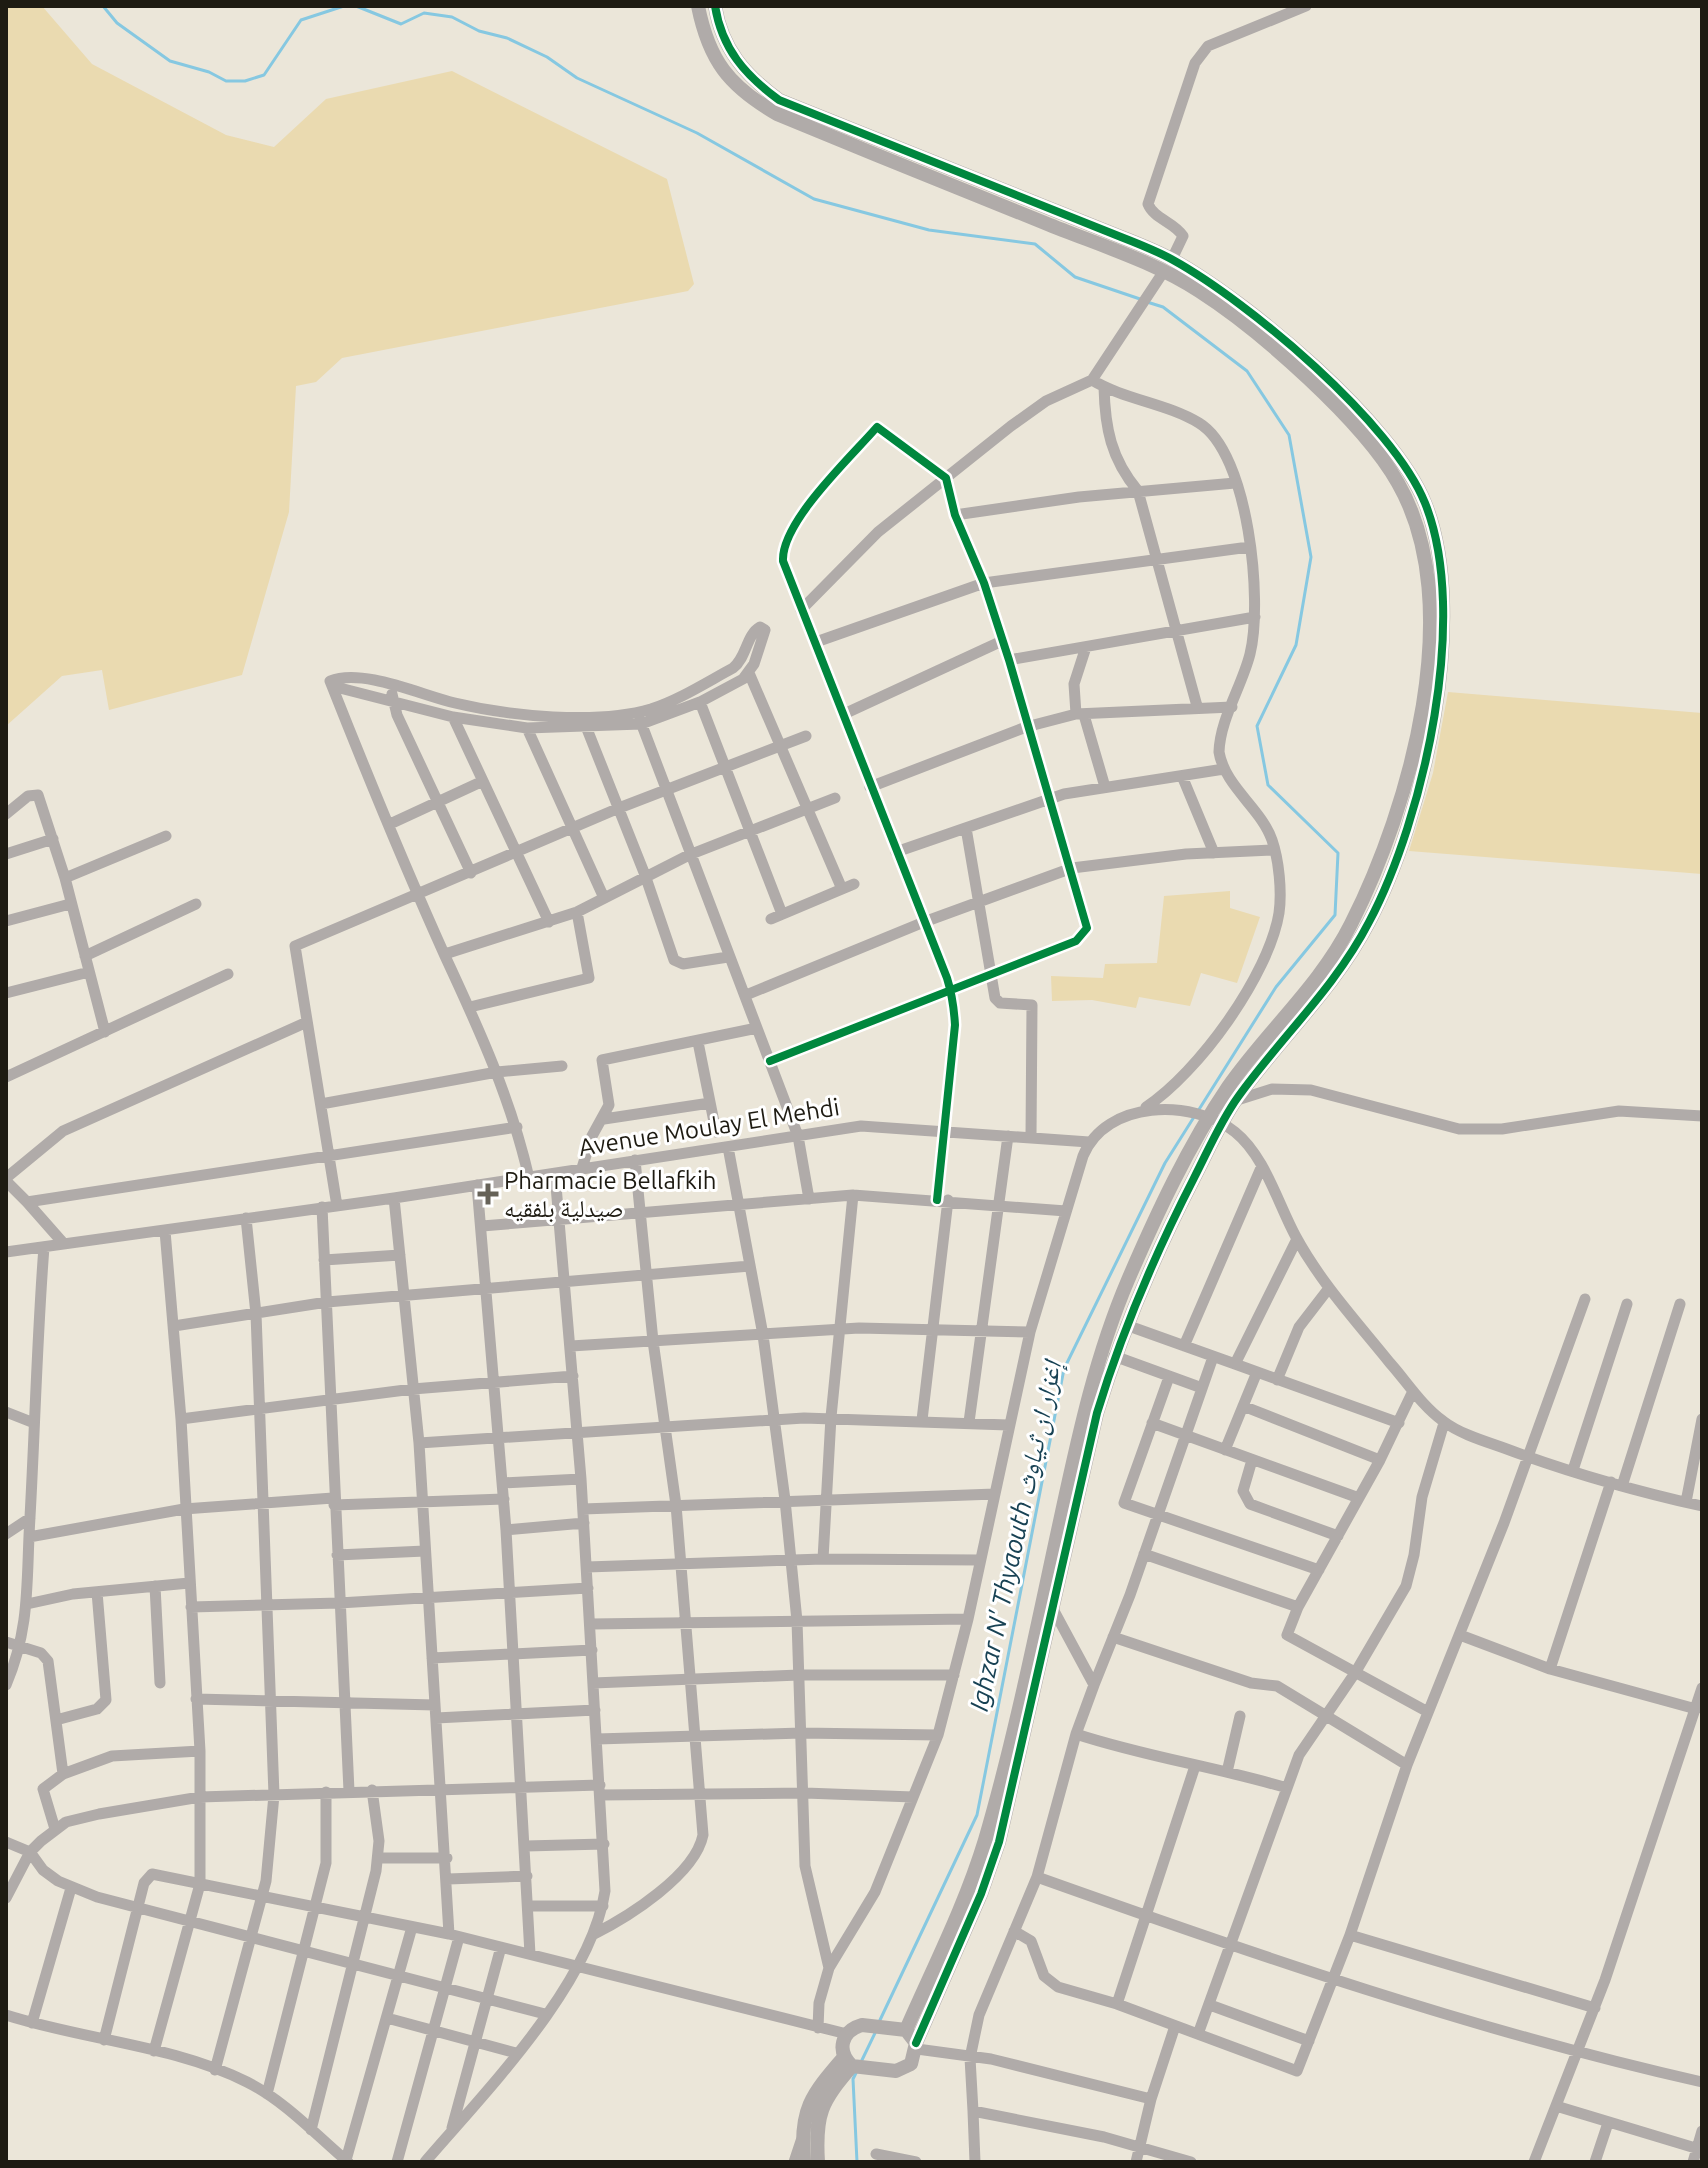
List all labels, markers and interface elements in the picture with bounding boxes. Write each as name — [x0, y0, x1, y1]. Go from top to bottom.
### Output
street label: Avenue Moulay El Mehdi — [577, 1093, 841, 1161]
place label: Pharmacie Bellafkih صيدلية بلفقيه — [504, 1167, 717, 1222]
marker: Pharmacie Bellafkih صيدلية بلفقيه — [479, 1185, 497, 1203]
water label: Ighzar N' Thyaouth إغزار ان ثياوث — [964, 1356, 1070, 1714]

